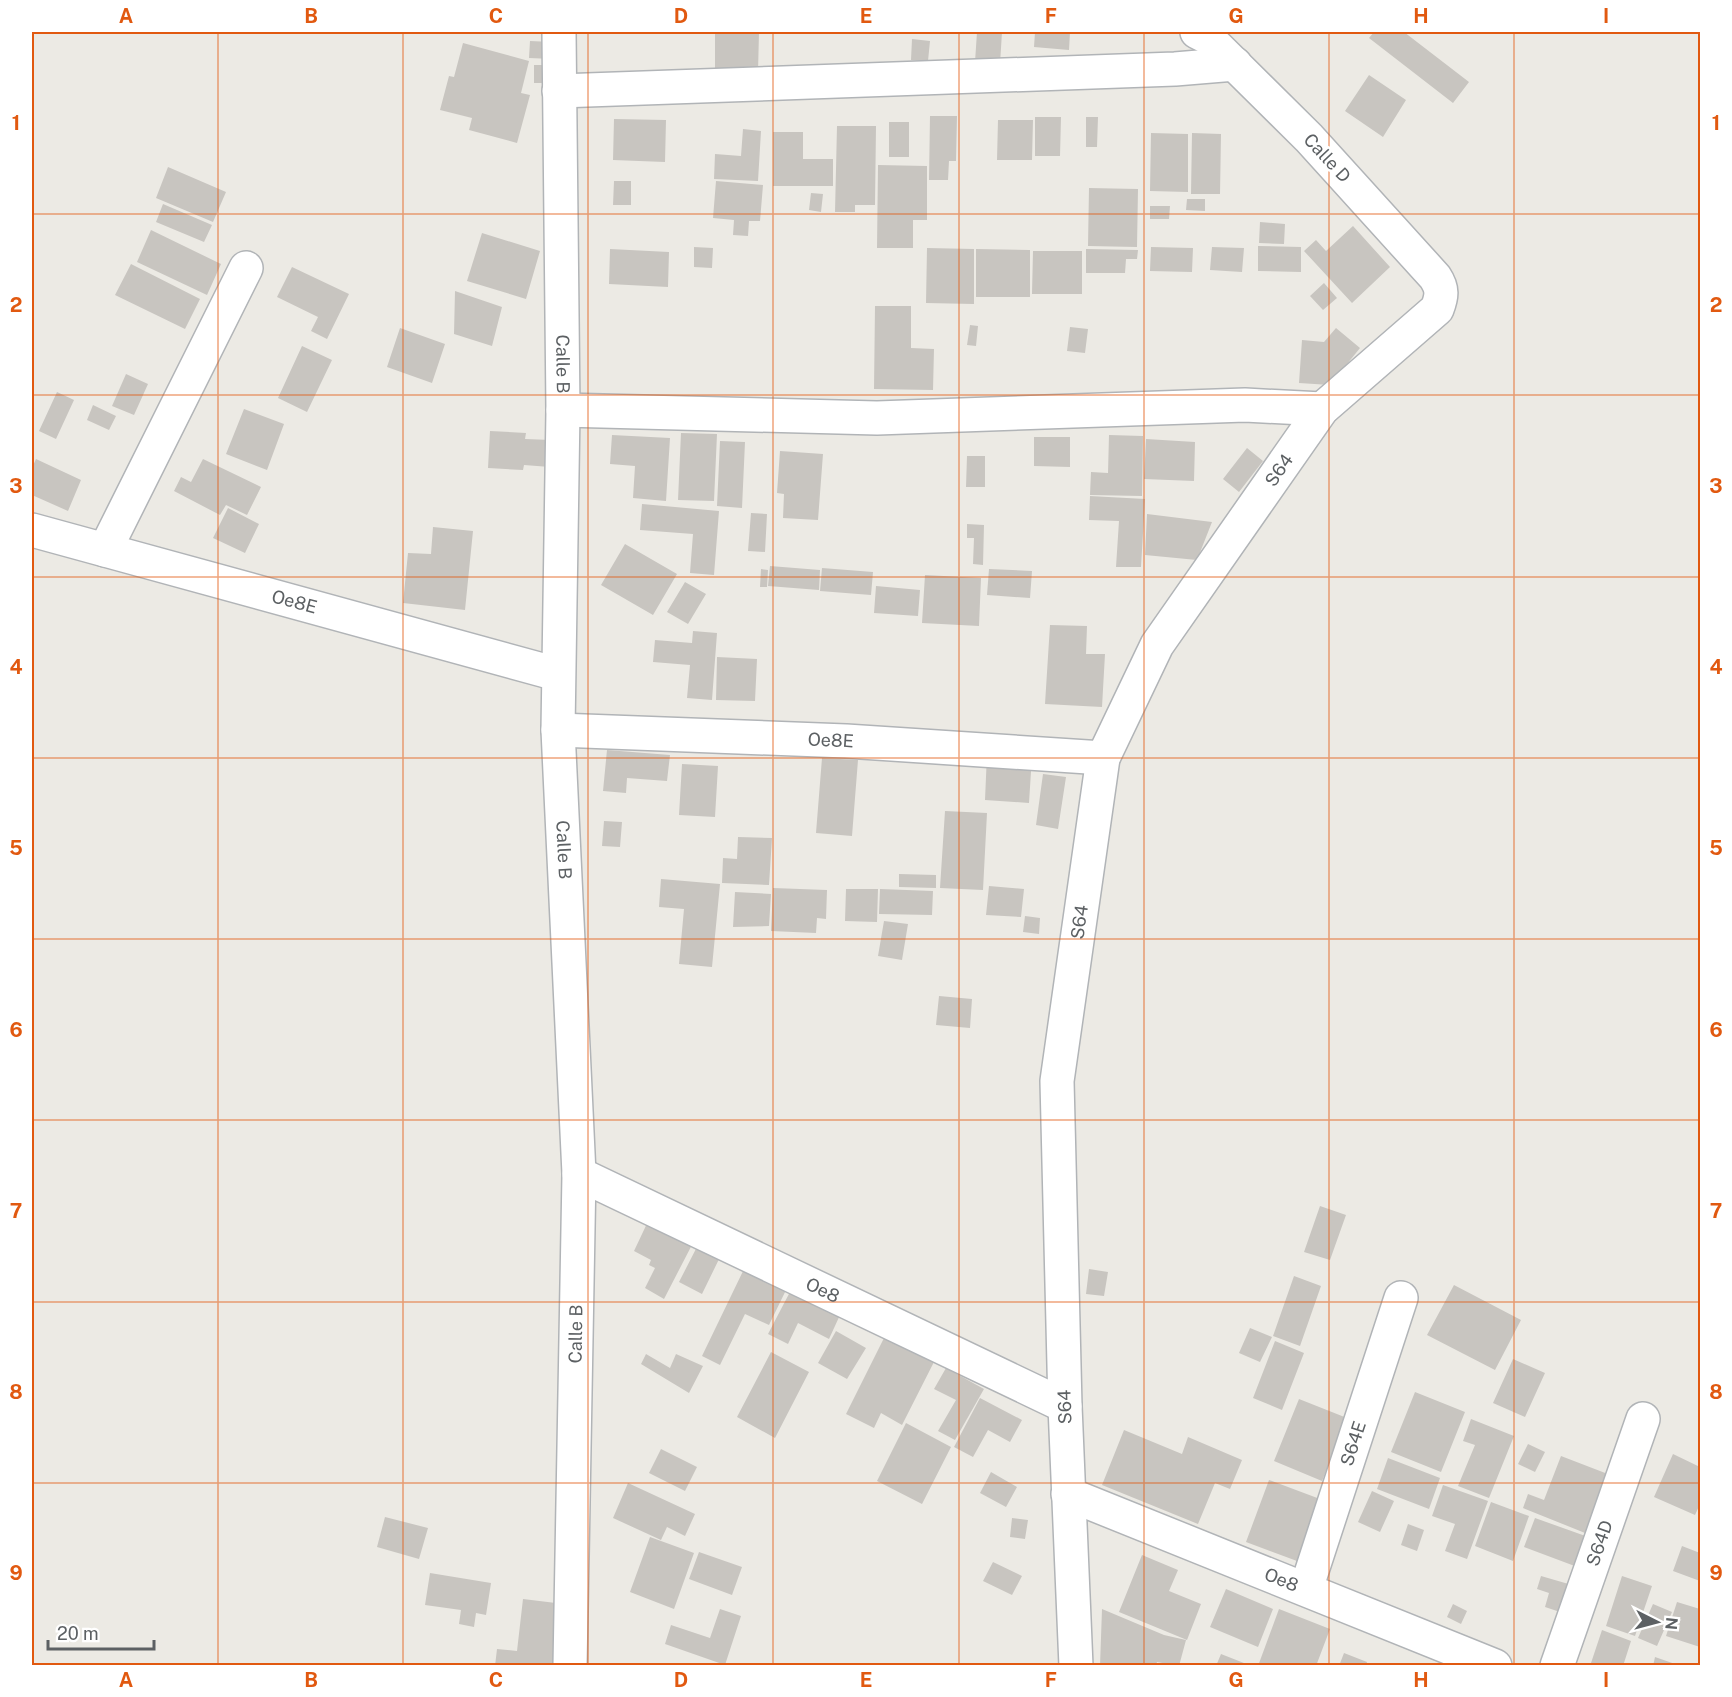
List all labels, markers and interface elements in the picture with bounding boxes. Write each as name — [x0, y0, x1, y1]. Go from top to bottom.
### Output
text: A — [119, 4, 133, 28]
text: B — [304, 4, 318, 28]
text: C — [489, 4, 503, 28]
text: D — [674, 4, 688, 28]
text: E — [860, 4, 872, 28]
text: F — [1045, 4, 1057, 28]
text: G — [1228, 4, 1244, 28]
text: H — [1413, 4, 1429, 28]
text: I — [1603, 4, 1609, 28]
text: 1 — [12, 111, 20, 135]
text: 1 — [1712, 111, 1720, 135]
street label: Calle D — [1299, 129, 1355, 187]
text: 2 — [10, 293, 22, 317]
text: 2 — [1710, 293, 1722, 317]
street label: Calle B — [552, 334, 574, 394]
street label: S64 — [1260, 450, 1297, 490]
text: 3 — [9, 474, 23, 498]
text: 3 — [1709, 474, 1723, 498]
street label: Oe8E — [269, 585, 319, 618]
text: 4 — [9, 655, 23, 679]
text: 4 — [1709, 655, 1723, 679]
street label: Oe8E — [807, 729, 855, 751]
street label: Calle B — [552, 820, 576, 880]
text: 5 — [9, 836, 23, 860]
text: 5 — [1709, 836, 1723, 860]
street label: S64 — [1066, 903, 1092, 940]
text: 6 — [9, 1018, 23, 1042]
text: 6 — [1709, 1018, 1723, 1042]
text: 7 — [10, 1199, 22, 1223]
text: 7 — [1710, 1199, 1722, 1223]
street label: Oe8 — [803, 1273, 843, 1307]
street label: Calle B — [564, 1304, 587, 1364]
text: 8 — [9, 1380, 23, 1404]
text: 8 — [1709, 1380, 1723, 1404]
street label: S64 — [1053, 1389, 1076, 1425]
street label: S64E — [1336, 1418, 1370, 1468]
street label: S64D — [1582, 1517, 1617, 1569]
text: 9 — [9, 1561, 23, 1585]
text: 9 — [1709, 1561, 1723, 1585]
street label: Oe8 — [1261, 1563, 1302, 1596]
north arrow — [1627, 1592, 1687, 1652]
scale bar — [48, 1613, 154, 1651]
text: N — [1661, 1616, 1682, 1631]
text: 20 m — [57, 1623, 99, 1644]
text: A — [119, 1668, 133, 1692]
text: B — [304, 1668, 318, 1692]
text: C — [489, 1668, 503, 1692]
text: D — [674, 1668, 688, 1692]
text: E — [860, 1668, 872, 1692]
text: F — [1045, 1668, 1057, 1692]
text: G — [1228, 1668, 1244, 1692]
text: H — [1413, 1668, 1429, 1692]
text: I — [1603, 1668, 1609, 1692]

